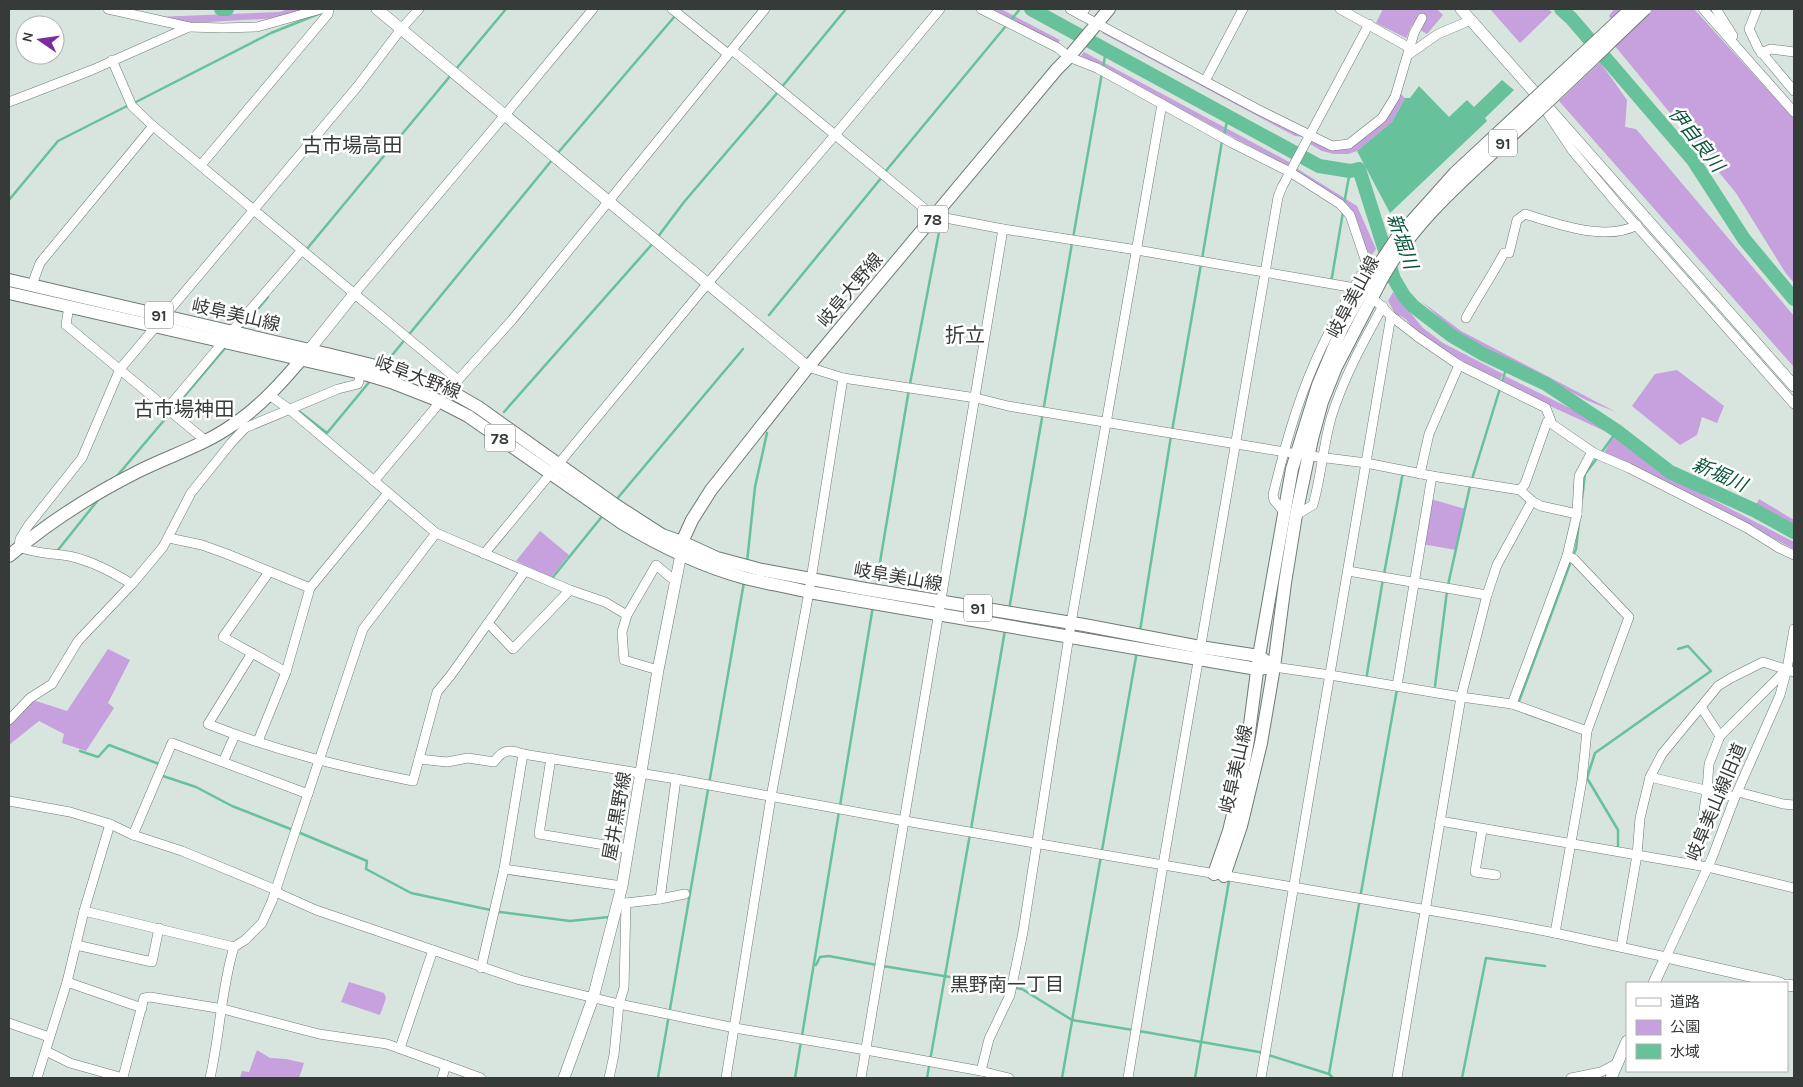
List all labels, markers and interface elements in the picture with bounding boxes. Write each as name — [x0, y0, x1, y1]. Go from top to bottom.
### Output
north arrow — [15, 15, 65, 65]
text: N — [18, 30, 37, 44]
water label: 伊自良川 — [1664, 103, 1730, 178]
road number: 91 — [1489, 130, 1517, 156]
district label: 古市場高田 — [302, 134, 402, 157]
road number: 78 — [918, 205, 948, 232]
water label: 新堀川 — [1382, 211, 1422, 274]
street label: 岐阜大野線 — [813, 248, 887, 332]
street label: 岐阜美山線 — [1322, 252, 1384, 342]
street label: 岐阜美山線 — [190, 294, 282, 336]
road number: 91 — [145, 302, 173, 328]
district label: 折立 — [945, 324, 985, 347]
street label: 岐阜大野線 — [372, 351, 464, 403]
district label: 古市場神田 — [134, 398, 234, 421]
road number: 78 — [485, 424, 515, 452]
water label: 新堀川 — [1689, 453, 1752, 497]
street label: 岐阜美山線 — [852, 558, 944, 596]
road number: 91 — [964, 594, 992, 622]
street label: 岐阜美山線 — [1215, 723, 1257, 815]
street label: 岐阜美山線旧道 — [1681, 740, 1751, 864]
street label: 屋井黒野線 — [598, 770, 636, 862]
district label: 黒野南一丁目 — [950, 974, 1064, 996]
legend — [1626, 982, 1788, 1072]
text: 道路 — [1670, 993, 1700, 1011]
text: 公園 — [1670, 1018, 1700, 1036]
text: 水域 — [1670, 1043, 1700, 1061]

